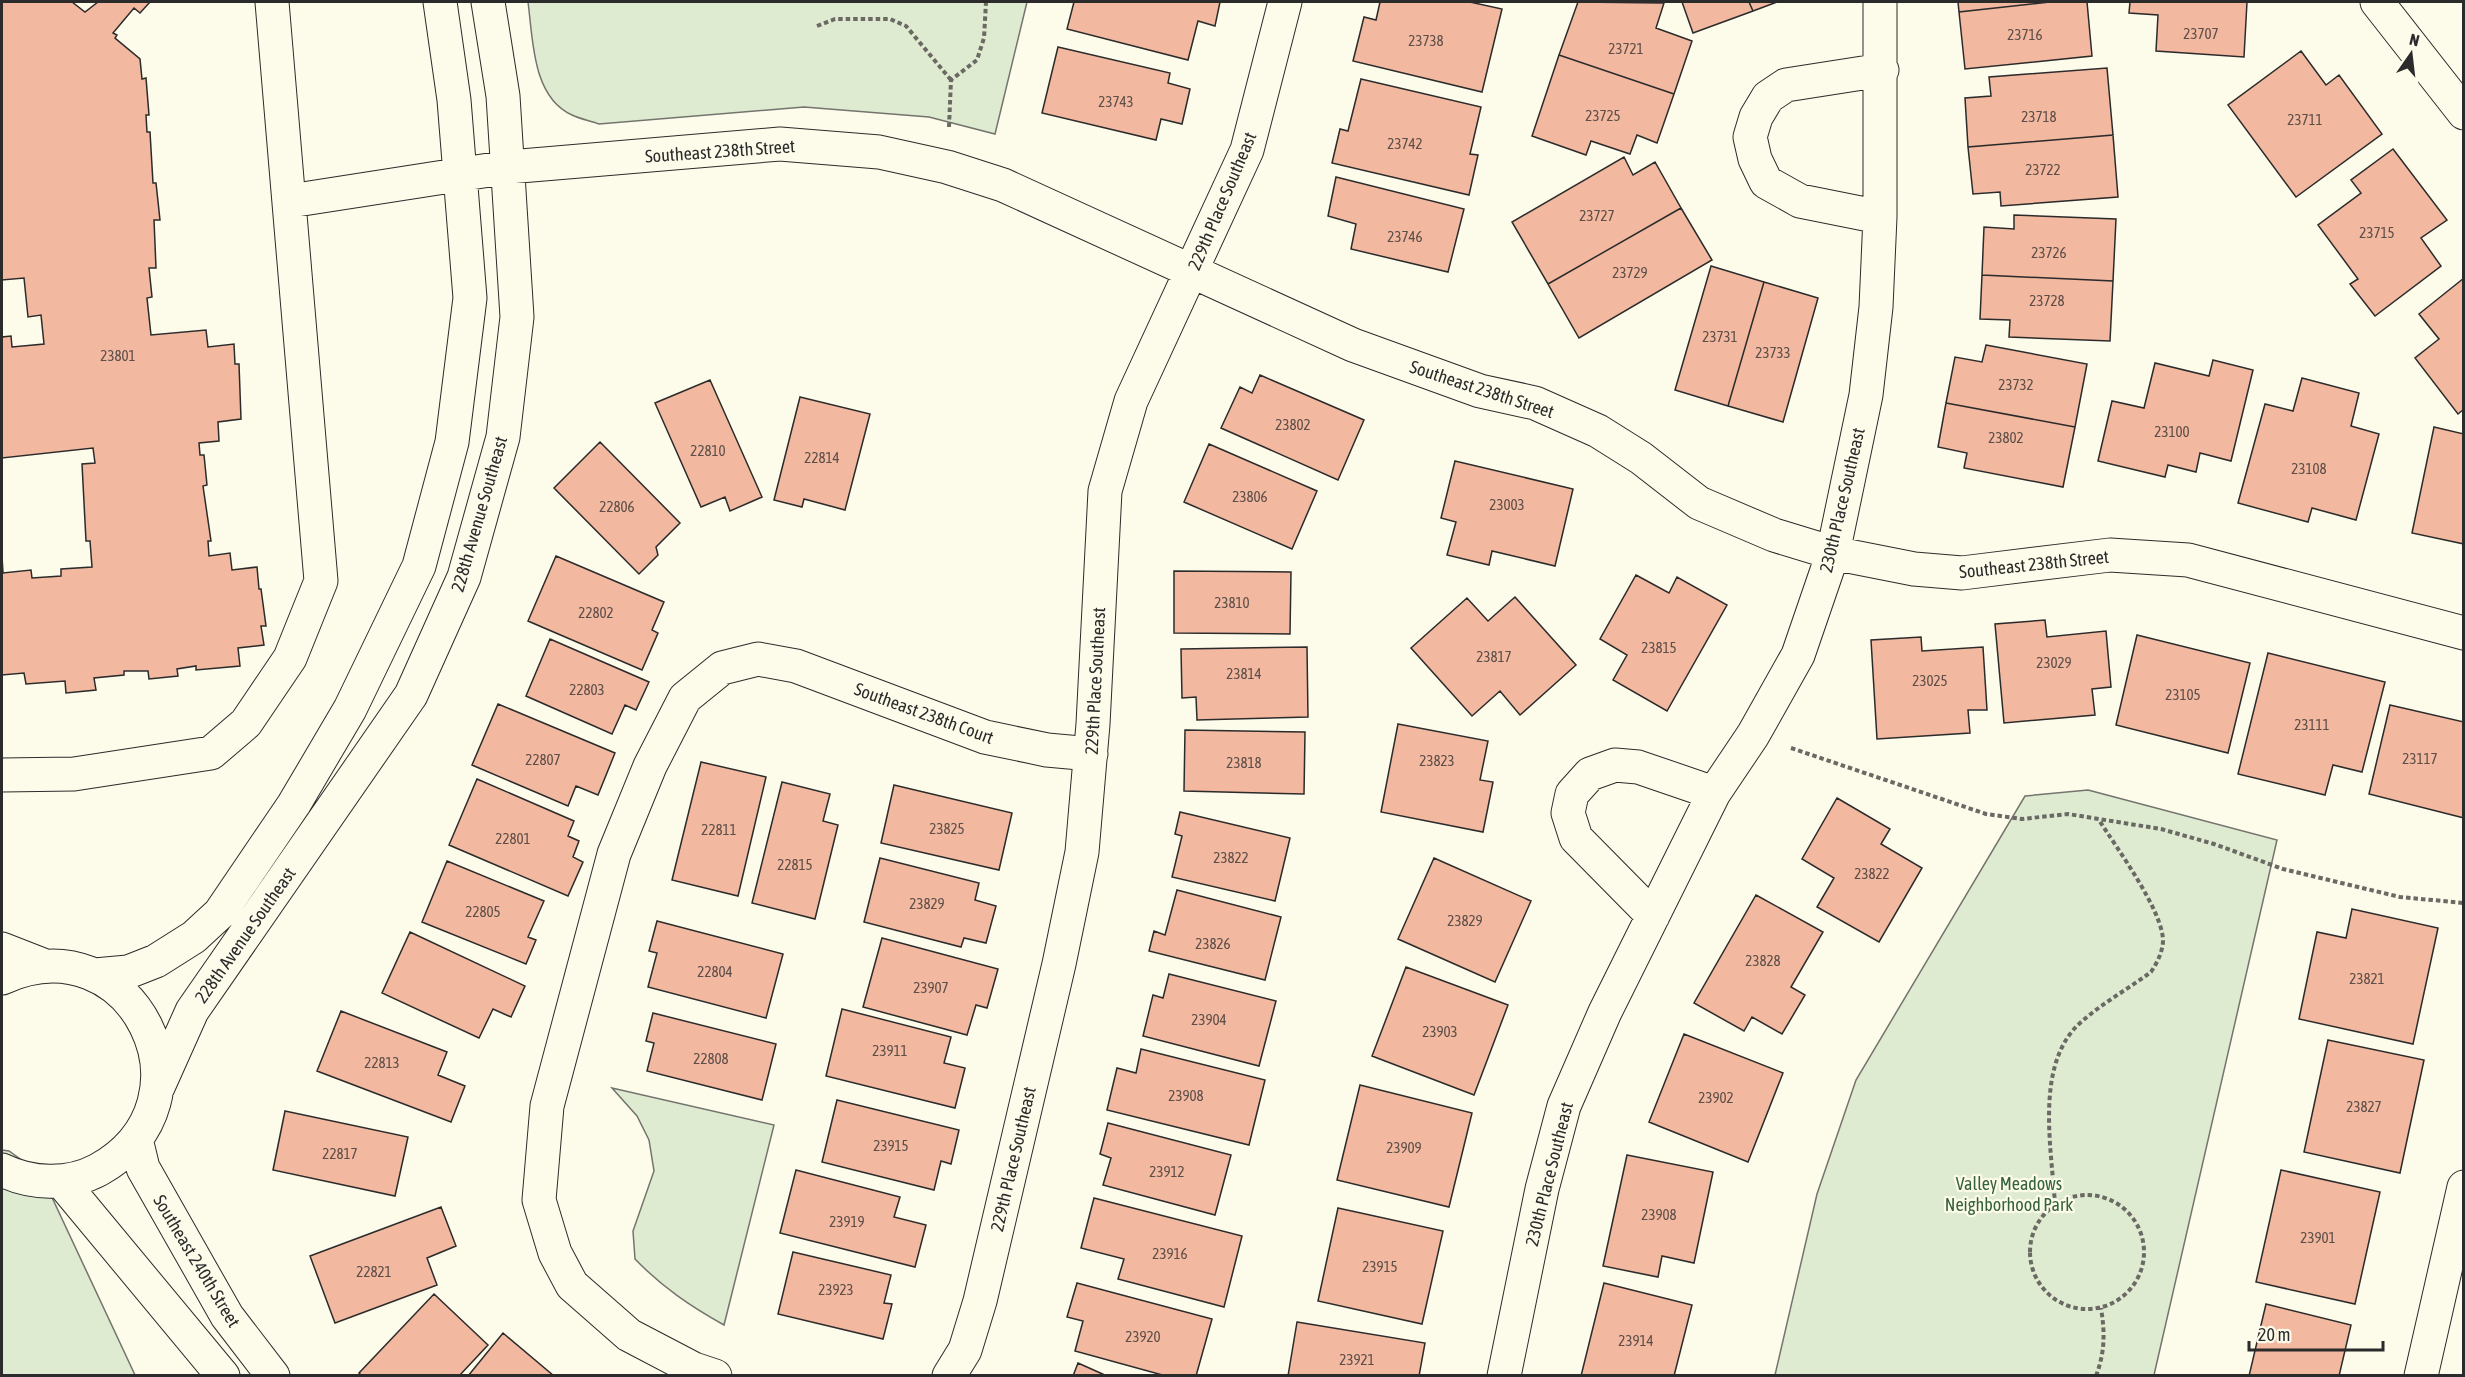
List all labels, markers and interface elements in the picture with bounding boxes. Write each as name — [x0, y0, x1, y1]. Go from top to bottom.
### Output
north arrow — [2381, 24, 2441, 84]
house number: 23707 — [2183, 25, 2219, 42]
house number: 23716 — [2007, 26, 2043, 43]
text: N — [2408, 30, 2421, 49]
house number: 23738 — [1408, 32, 1444, 49]
house number: 23721 — [1608, 40, 1644, 57]
house number: 23743 — [1098, 93, 1134, 110]
house number: 23725 — [1585, 107, 1621, 124]
house number: 23718 — [2021, 108, 2057, 125]
house number: 23711 — [2287, 111, 2323, 128]
street label: 229th Place Southeast — [1183, 129, 1261, 273]
street label: Southeast 238th Street — [644, 135, 796, 167]
house number: 23742 — [1387, 135, 1423, 152]
house number: 23722 — [2025, 161, 2061, 178]
house number: 23727 — [1579, 207, 1615, 224]
house number: 23715 — [2359, 224, 2395, 241]
house number: 23746 — [1387, 228, 1423, 245]
house number: 23726 — [2031, 244, 2067, 261]
house number: 23729 — [1612, 264, 1648, 281]
house number: 23728 — [2029, 292, 2065, 309]
house number: 23731 — [1702, 328, 1738, 345]
house number: 23733 — [1755, 344, 1791, 361]
house number: 23801 — [100, 347, 136, 364]
street label: Southeast 238th Street — [1407, 356, 1557, 422]
house number: 23732 — [1998, 376, 2034, 393]
house number: 23802 — [1275, 416, 1311, 433]
house number: 23100 — [2154, 423, 2190, 440]
street label: 230th Place Southeast — [1815, 426, 1869, 574]
house number: 23802 — [1988, 429, 2024, 446]
street label: 228th Avenue Southeast — [447, 434, 511, 594]
house number: 22810 — [690, 442, 726, 459]
house number: 22814 — [804, 449, 840, 466]
house number: 23108 — [2291, 460, 2327, 477]
house number: 23806 — [1232, 488, 1268, 505]
house number: 23003 — [1489, 496, 1525, 513]
house number: 22806 — [599, 498, 635, 515]
street label: Southeast 238th Street — [1958, 546, 2110, 582]
house number: 23810 — [1214, 594, 1250, 611]
house number: 22802 — [578, 604, 614, 621]
street label: 229th Place Southeast — [1081, 607, 1109, 755]
house number: 23815 — [1641, 639, 1677, 656]
house number: 23817 — [1476, 648, 1512, 665]
house number: 23029 — [2036, 654, 2072, 671]
house number: 23814 — [1226, 665, 1262, 682]
house number: 23025 — [1912, 672, 1948, 689]
street label: Southeast 238th Court — [852, 678, 996, 748]
house number: 22803 — [569, 681, 605, 698]
house number: 23105 — [2165, 686, 2201, 703]
house number: 23111 — [2294, 716, 2330, 733]
house number: 23117 — [2402, 750, 2438, 767]
house number: 22807 — [525, 751, 561, 768]
house number: 23823 — [1419, 752, 1455, 769]
house number: 23818 — [1226, 754, 1262, 771]
house number: 23825 — [929, 820, 965, 837]
house number: 22811 — [701, 821, 737, 838]
house number: 22801 — [495, 830, 531, 847]
house number: 23822 — [1213, 849, 1249, 866]
house number: 22815 — [777, 856, 813, 873]
street label: 228th Avenue Southeast — [190, 863, 300, 1007]
house number: 23822 — [1854, 865, 1890, 882]
house number: 23829 — [909, 895, 945, 912]
house number: 22805 — [465, 903, 501, 920]
house number: 23829 — [1447, 912, 1483, 929]
house number: 23826 — [1195, 935, 1231, 952]
house number: 23828 — [1745, 952, 1781, 969]
house number: 22804 — [697, 963, 733, 980]
house number: 23821 — [2349, 970, 2385, 987]
house number: 23907 — [913, 979, 949, 996]
house number: 23904 — [1191, 1011, 1227, 1028]
house number: 23903 — [1422, 1023, 1458, 1040]
house number: 23911 — [872, 1042, 908, 1059]
house number: 22808 — [693, 1050, 729, 1067]
house number: 22813 — [364, 1054, 400, 1071]
street label: 229th Place Southeast — [986, 1085, 1040, 1233]
house number: 23908 — [1168, 1087, 1204, 1104]
house number: 23902 — [1698, 1089, 1734, 1106]
house number: 23827 — [2346, 1098, 2382, 1115]
street label: 230th Place Southeast — [1521, 1100, 1577, 1248]
house number: 23915 — [873, 1137, 909, 1154]
house number: 23909 — [1386, 1139, 1422, 1156]
house number: 22817 — [322, 1145, 358, 1162]
house number: 23912 — [1149, 1163, 1185, 1180]
park label: Valley Meadows Neighborhood Park — [1945, 1173, 2073, 1215]
street label: Southeast 240th Street — [149, 1191, 245, 1331]
house number: 23908 — [1641, 1206, 1677, 1223]
house number: 23919 — [829, 1213, 865, 1230]
house number: 23901 — [2300, 1229, 2336, 1246]
house number: 23916 — [1152, 1245, 1188, 1262]
house number: 23915 — [1362, 1258, 1398, 1275]
house number: 22821 — [356, 1263, 392, 1280]
house number: 23923 — [818, 1281, 854, 1298]
scale bar — [2249, 1314, 2382, 1352]
text: 20 m — [2258, 1324, 2290, 1345]
house number: 23920 — [1125, 1328, 1161, 1345]
house number: 23914 — [1618, 1332, 1654, 1349]
house number: 23921 — [1339, 1351, 1375, 1368]

